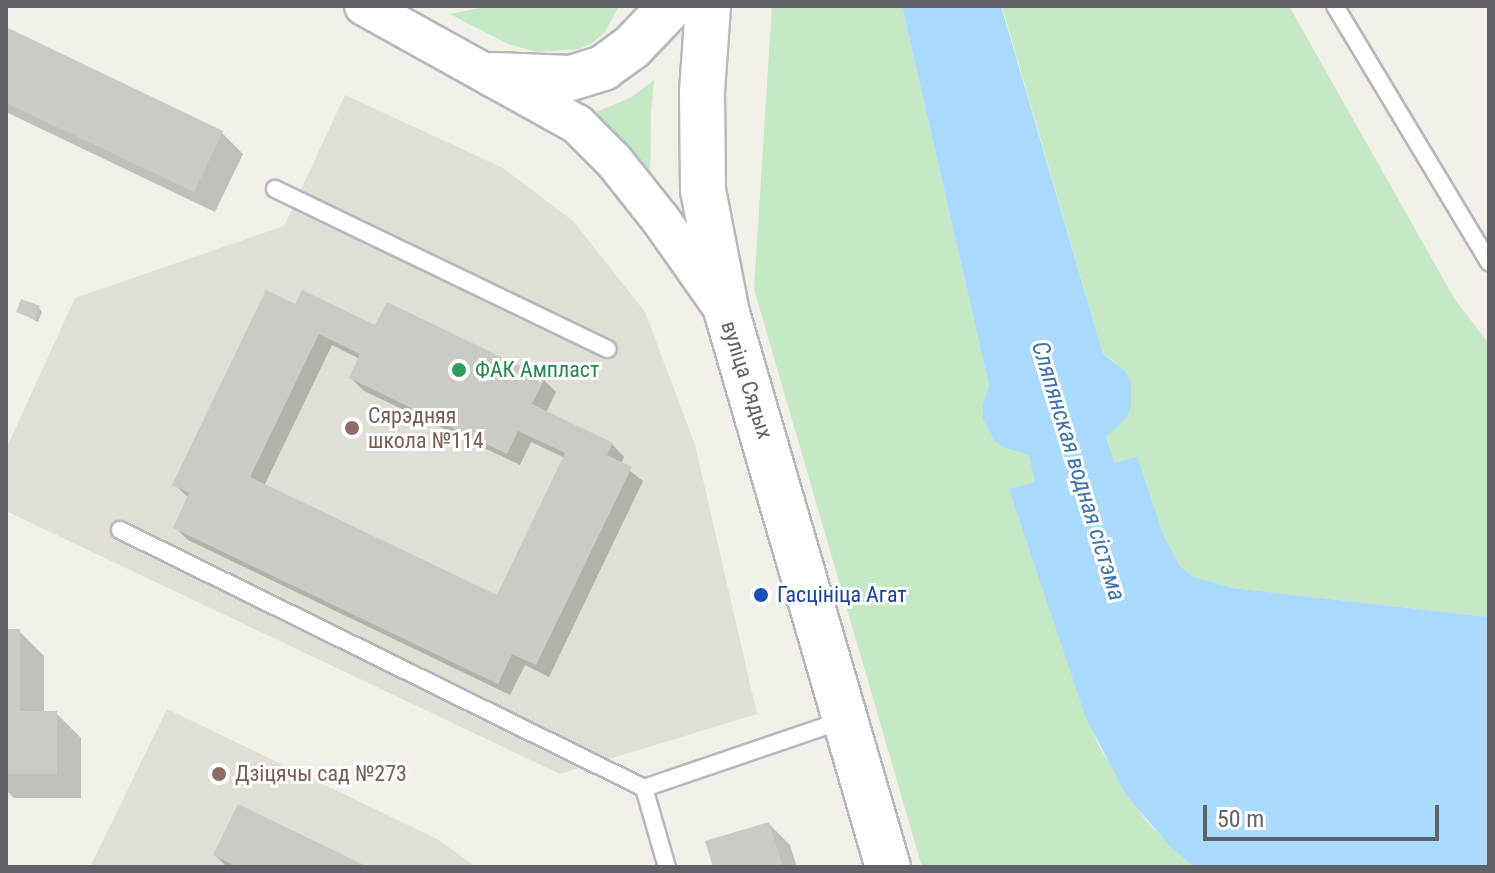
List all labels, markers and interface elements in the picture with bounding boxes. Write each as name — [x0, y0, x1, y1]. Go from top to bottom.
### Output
street label: вуліца Сядых — [716, 318, 778, 442]
water label: Сляпянская водная сістэма — [1025, 338, 1131, 604]
place label: ФАК Ампласт — [475, 357, 599, 383]
marker: ФАК Ампласт — [450, 361, 468, 379]
place label: Сярэдняя школа №114 — [368, 402, 484, 454]
marker: Сярэдняя школа №114 — [343, 419, 361, 437]
place label: Гасцініца Агат — [777, 582, 907, 608]
marker: Гасцініца Агат — [752, 586, 770, 604]
place label: Дзіцячы сад №273 — [235, 761, 407, 787]
marker: Дзіцячы сад №273 — [210, 765, 228, 783]
scale bar — [1207, 789, 1443, 839]
text: 50 m — [1217, 805, 1264, 833]

